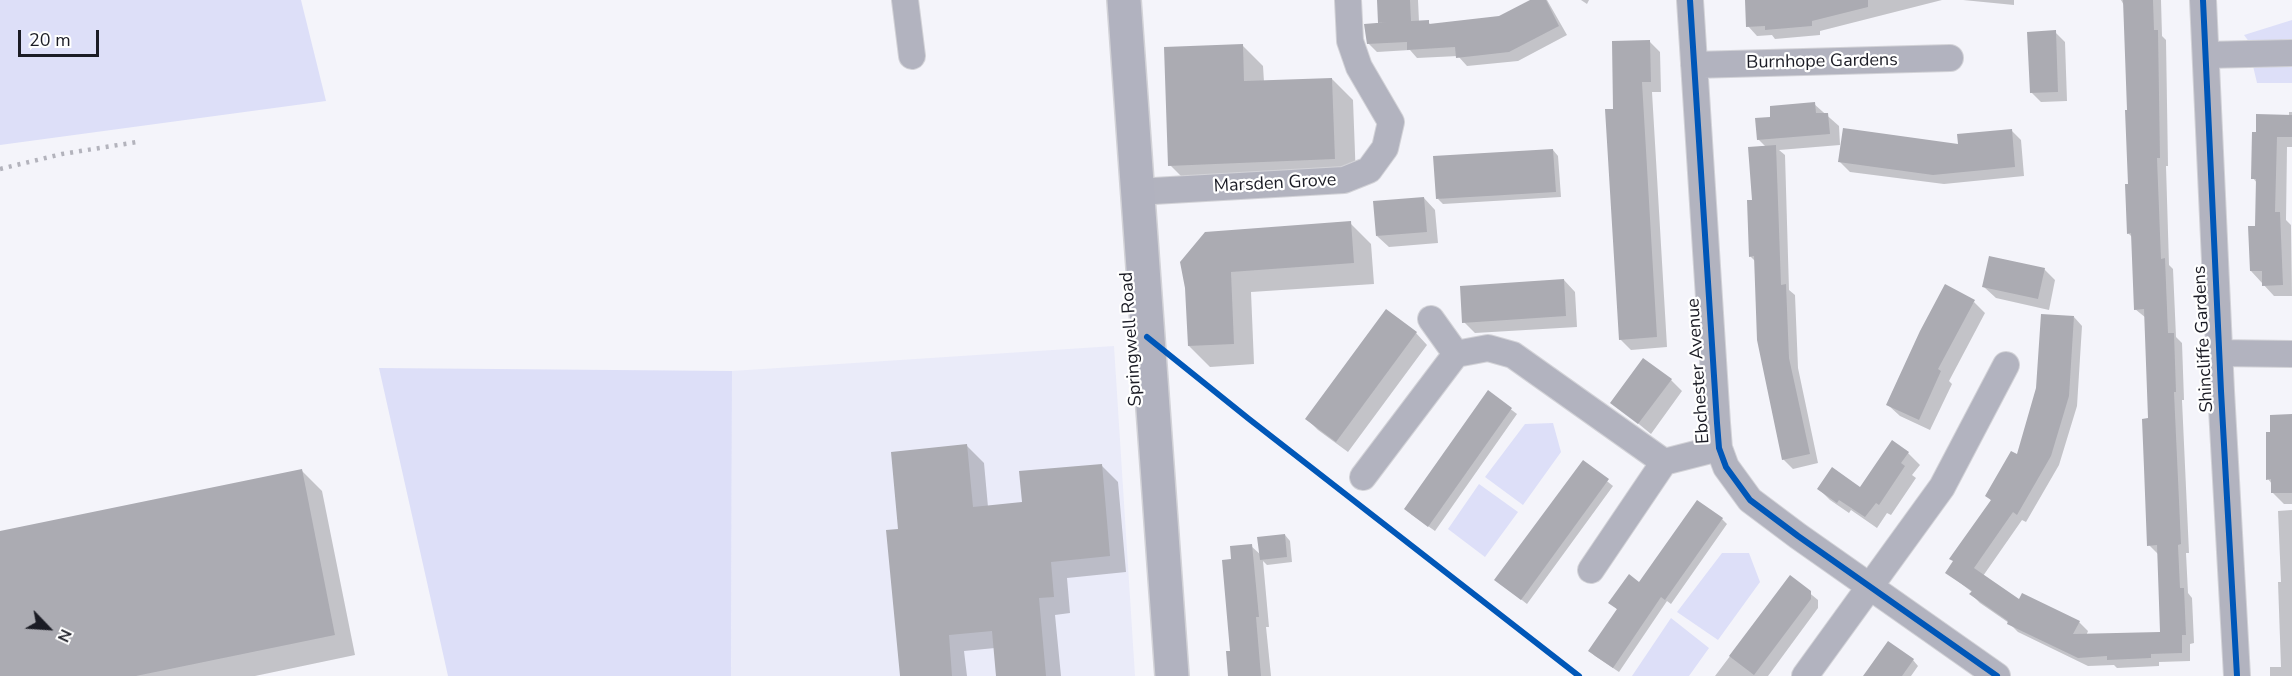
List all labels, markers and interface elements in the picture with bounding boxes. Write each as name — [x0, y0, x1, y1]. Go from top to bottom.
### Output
scale bar — [21, 18, 102, 56]
text: 20 m — [29, 28, 71, 52]
street label: Burnhope Gardens — [1746, 50, 1898, 74]
street label: Marsden Grove — [1213, 170, 1337, 198]
street label: Shincliffe Gardens — [2189, 265, 2219, 413]
street label: Springwell Road — [1117, 271, 1147, 407]
street label: Ebchester Avenue — [1683, 298, 1715, 444]
north arrow — [18, 598, 78, 658]
text: N — [52, 626, 77, 646]

